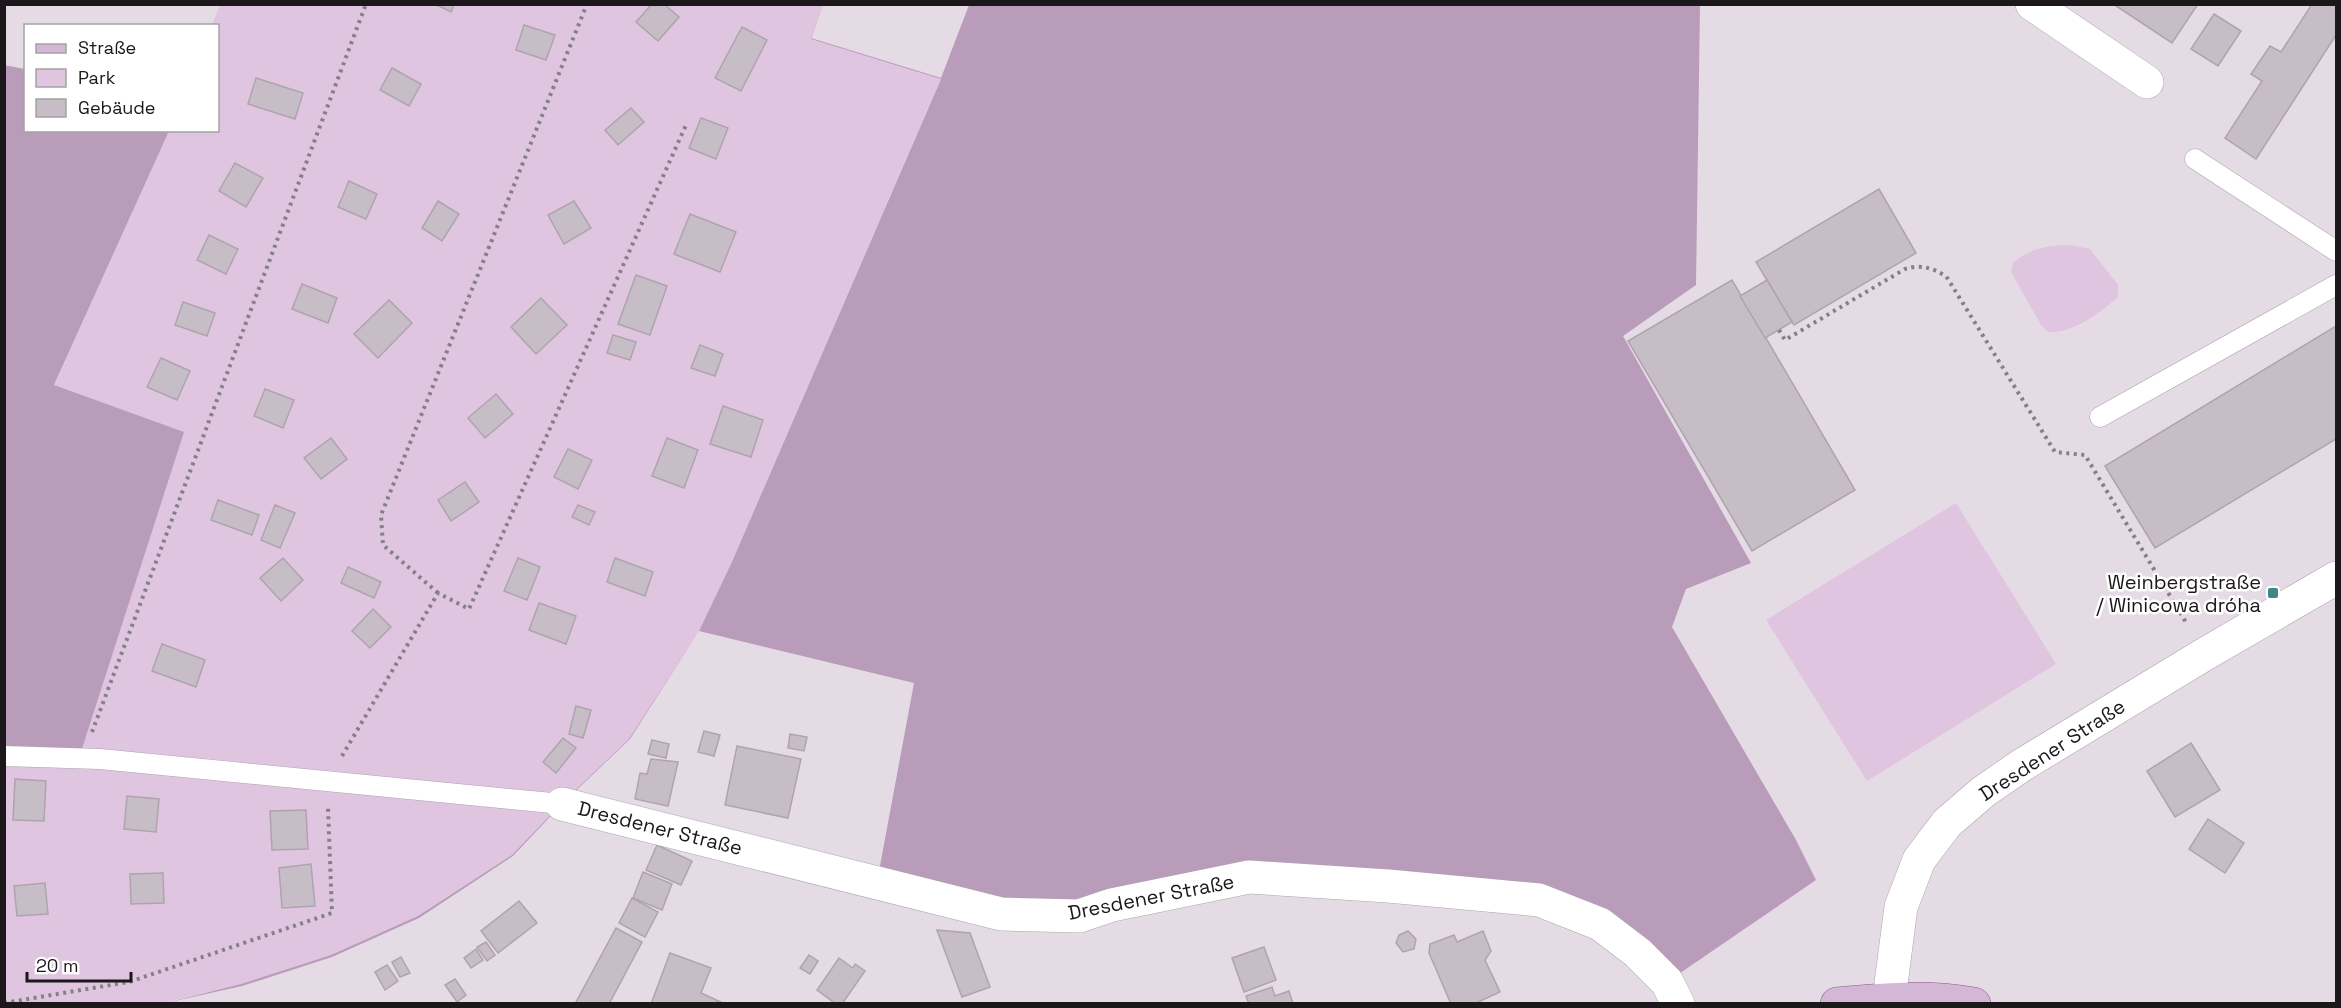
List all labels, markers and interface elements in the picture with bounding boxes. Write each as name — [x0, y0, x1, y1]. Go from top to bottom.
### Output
legend — [24, 24, 219, 132]
text: Straße — [78, 36, 136, 59]
text: Park — [78, 66, 116, 89]
text: Gebäude — [78, 96, 156, 119]
place label: Weinbergstraße / Winicowa dróha — [2096, 569, 2261, 618]
marker: Weinbergstraße / Winicowa dróha — [2266, 586, 2280, 600]
street label: Dresdener Straße — [1974, 693, 2130, 807]
street label: Dresdener Straße — [575, 795, 745, 861]
street label: Dresdener Straße — [1066, 868, 1236, 926]
scale bar — [27, 945, 130, 983]
text: 20 m — [36, 954, 79, 977]

